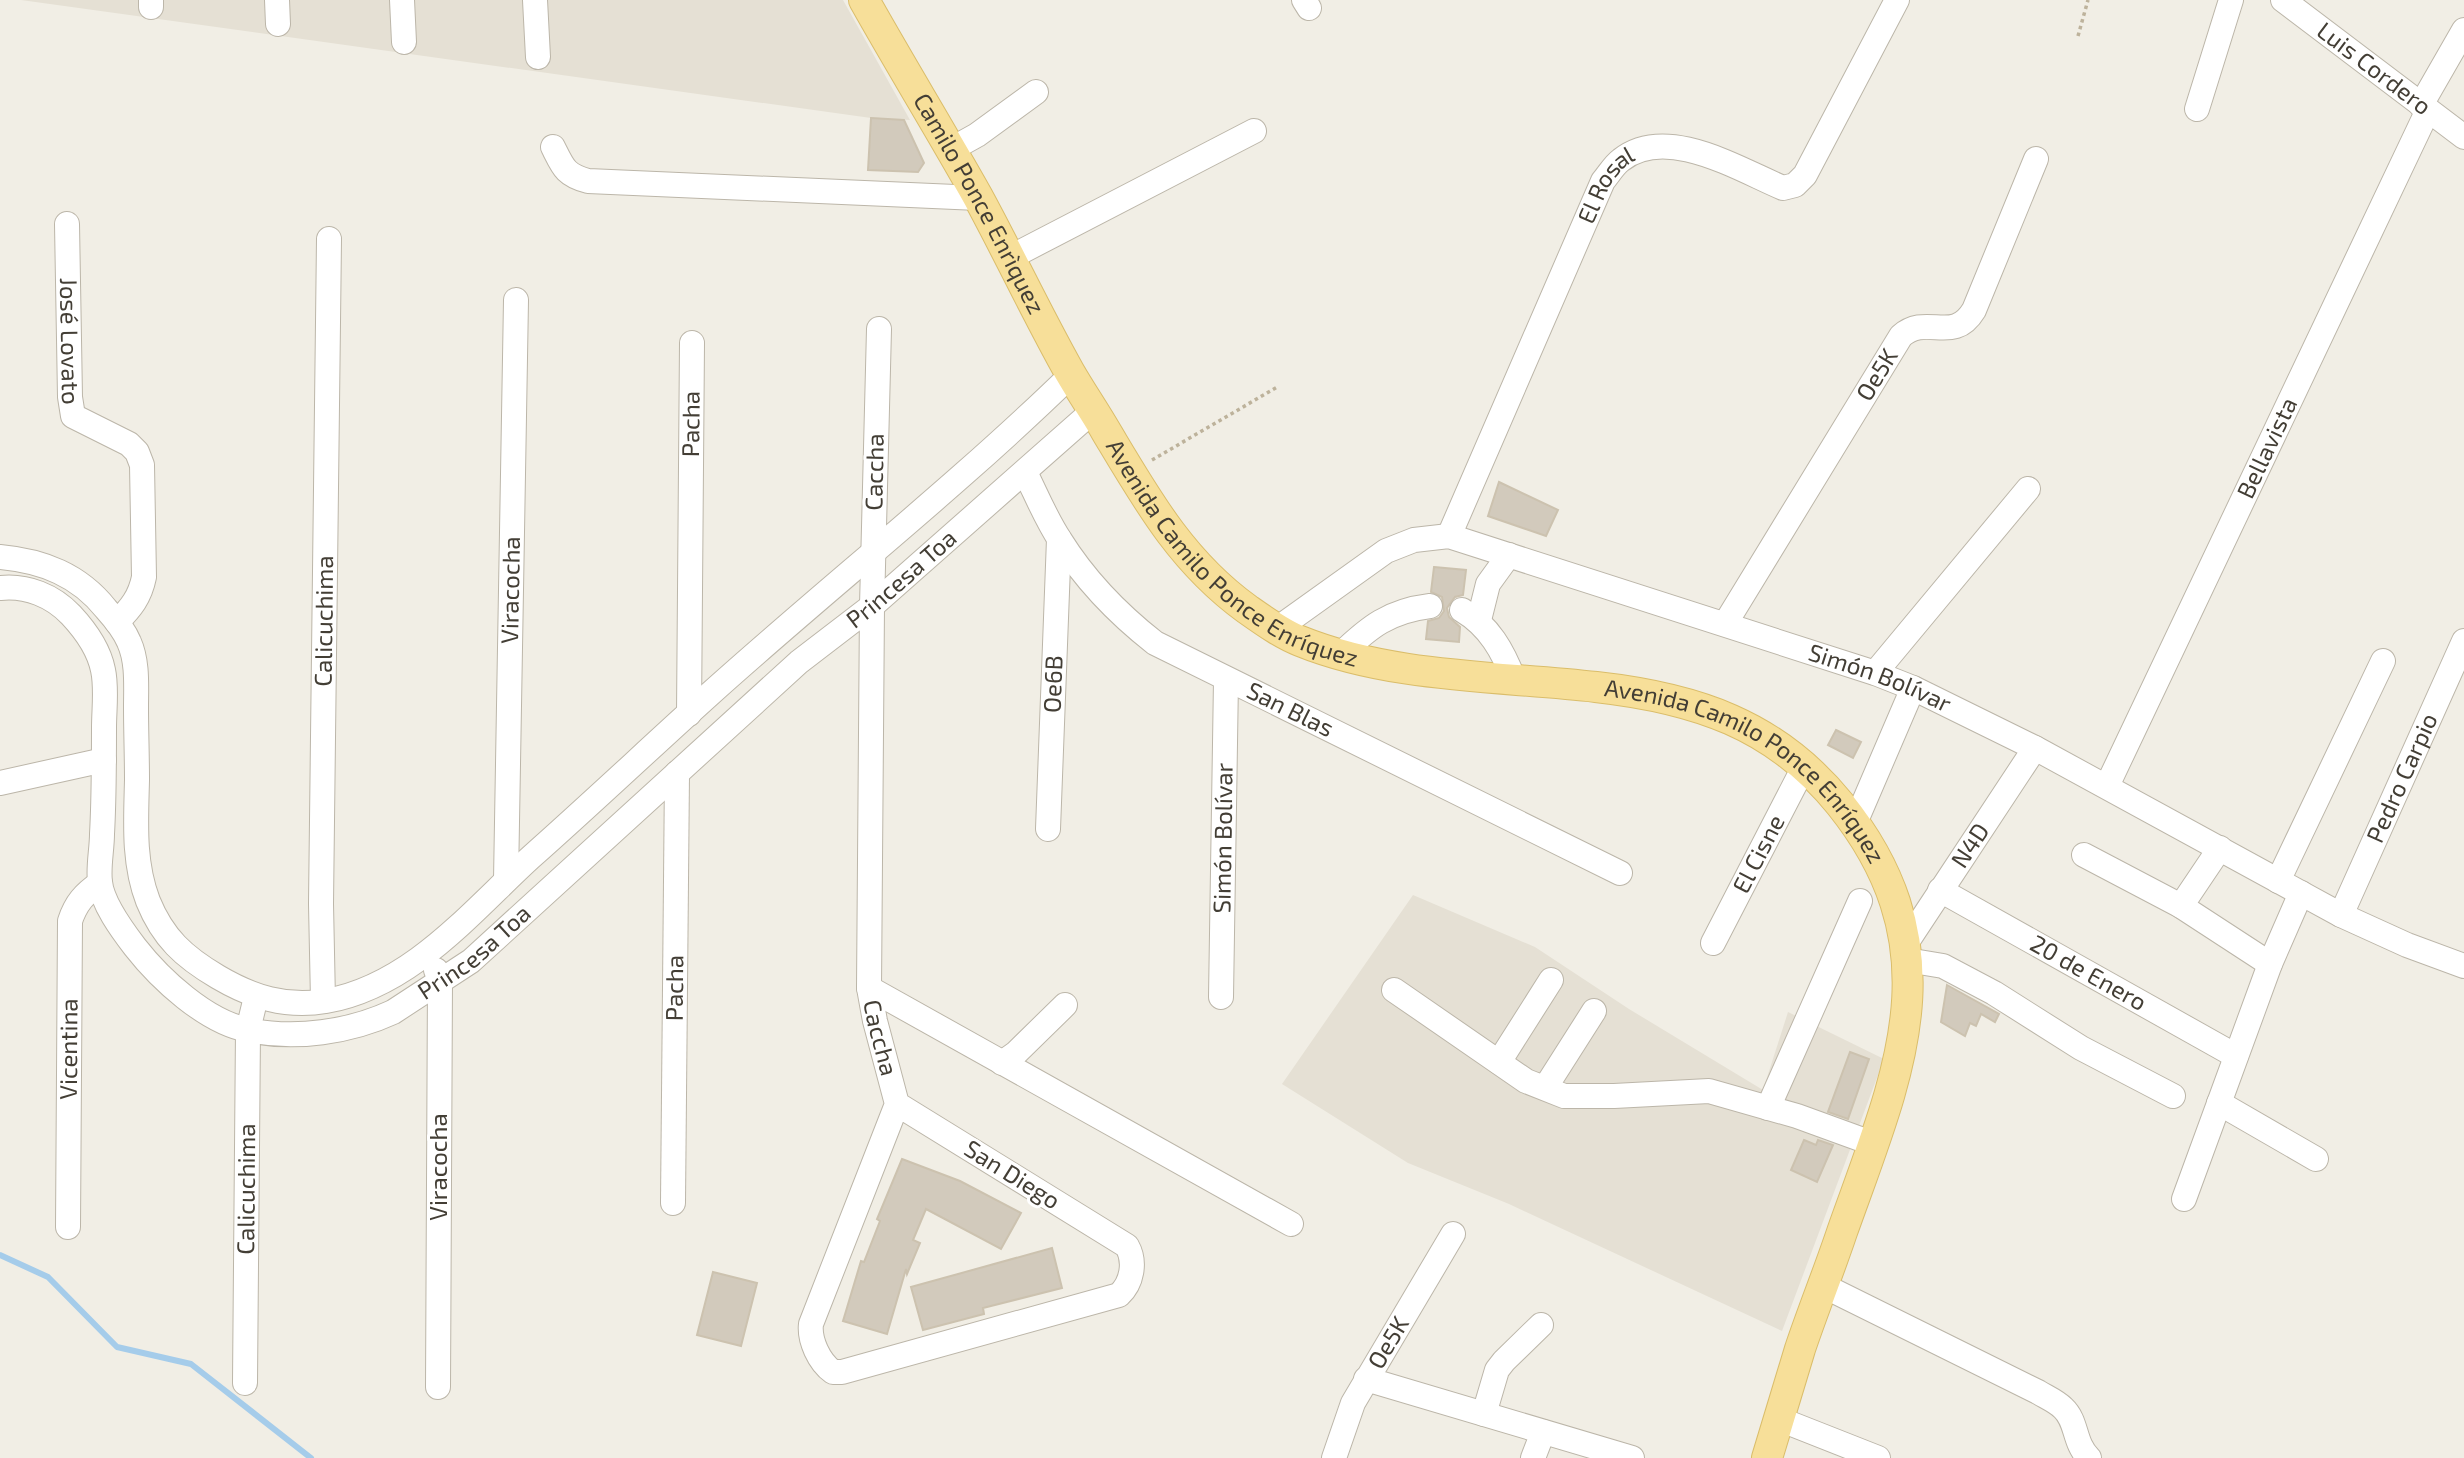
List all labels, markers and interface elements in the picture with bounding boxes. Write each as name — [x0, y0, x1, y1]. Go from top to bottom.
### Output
street label: Luis Cordero — [2312, 15, 2438, 120]
street label: Camilo Ponce Enrìquez — [908, 88, 1052, 318]
street label: El Rosal — [1570, 139, 1639, 228]
street label: José Lovato — [55, 277, 87, 406]
street label: Oe5K — [1849, 343, 1903, 406]
street label: Pacha — [675, 391, 705, 457]
street label: Bellavista — [2230, 392, 2302, 503]
street label: Caccha — [858, 433, 889, 511]
street label: Avenida Camilo Ponce Enríquez — [1101, 433, 1361, 672]
street label: Princesa Toa — [840, 522, 962, 634]
street label: Viracocha — [494, 536, 525, 644]
street label: Calicuchima — [308, 555, 338, 687]
street label: Simón Bolívar — [1805, 637, 1957, 718]
street label: Oe6B — [1036, 655, 1068, 713]
street label: Avenida Camilo Ponce Enríquez — [1603, 672, 1892, 868]
street label: San Blas — [1242, 675, 1339, 742]
street label: Pedro Carpio — [2359, 708, 2443, 847]
street label: Simón Bolívar — [1206, 762, 1238, 913]
street label: El Cisne — [1725, 809, 1790, 897]
street label: N4D — [1944, 817, 1995, 873]
street label: Princesa Toa — [412, 898, 536, 1005]
street label: 20 de Enero — [2026, 928, 2152, 1016]
street label: Pacha — [659, 955, 688, 1021]
street label: Caccha — [858, 997, 905, 1078]
street label: Vicentina — [53, 998, 82, 1100]
street label: Viracocha — [423, 1113, 452, 1221]
street label: Calicuchima — [230, 1123, 260, 1255]
street label: San Diego — [959, 1133, 1066, 1215]
street label: Oe5K — [1361, 1311, 1414, 1374]

